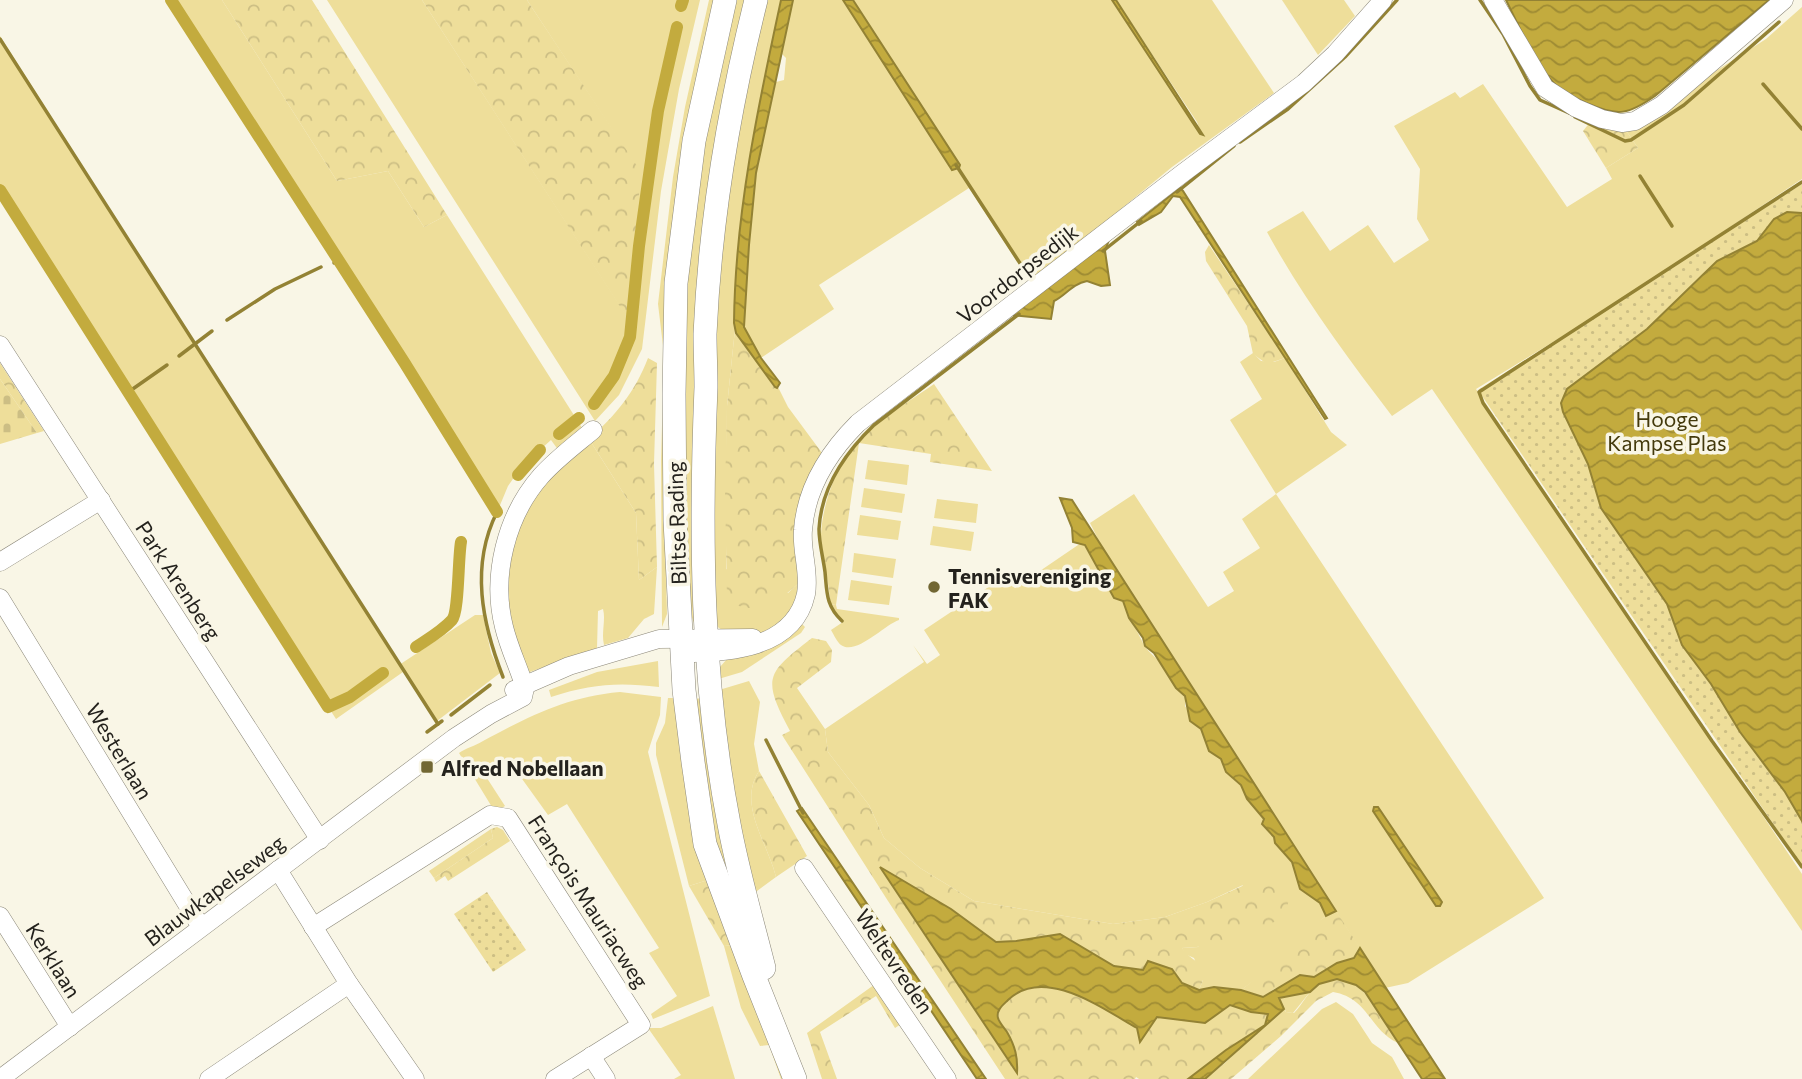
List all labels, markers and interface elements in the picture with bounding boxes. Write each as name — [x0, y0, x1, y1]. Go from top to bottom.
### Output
street label: Voordorpsedijk — [952, 218, 1082, 328]
park label: Hooge Kampse Plas — [1607, 406, 1727, 455]
street label: Biltse Rading — [661, 461, 691, 585]
street label: Park Arenberg — [131, 516, 227, 644]
place label: Tennisvereniging FAK — [948, 563, 1112, 612]
marker: Tennisvereniging FAK — [926, 579, 942, 595]
street label: Westerlaan — [82, 698, 158, 804]
place label: Alfred Nobellaan — [441, 755, 604, 780]
marker: Alfred Nobellaan — [419, 759, 435, 775]
street label: François Mauriacweg — [524, 810, 654, 992]
street label: Blauwkapelseweg — [139, 829, 289, 951]
street label: Weltevreden — [851, 904, 939, 1018]
street label: Kerklaan — [21, 918, 87, 1002]

